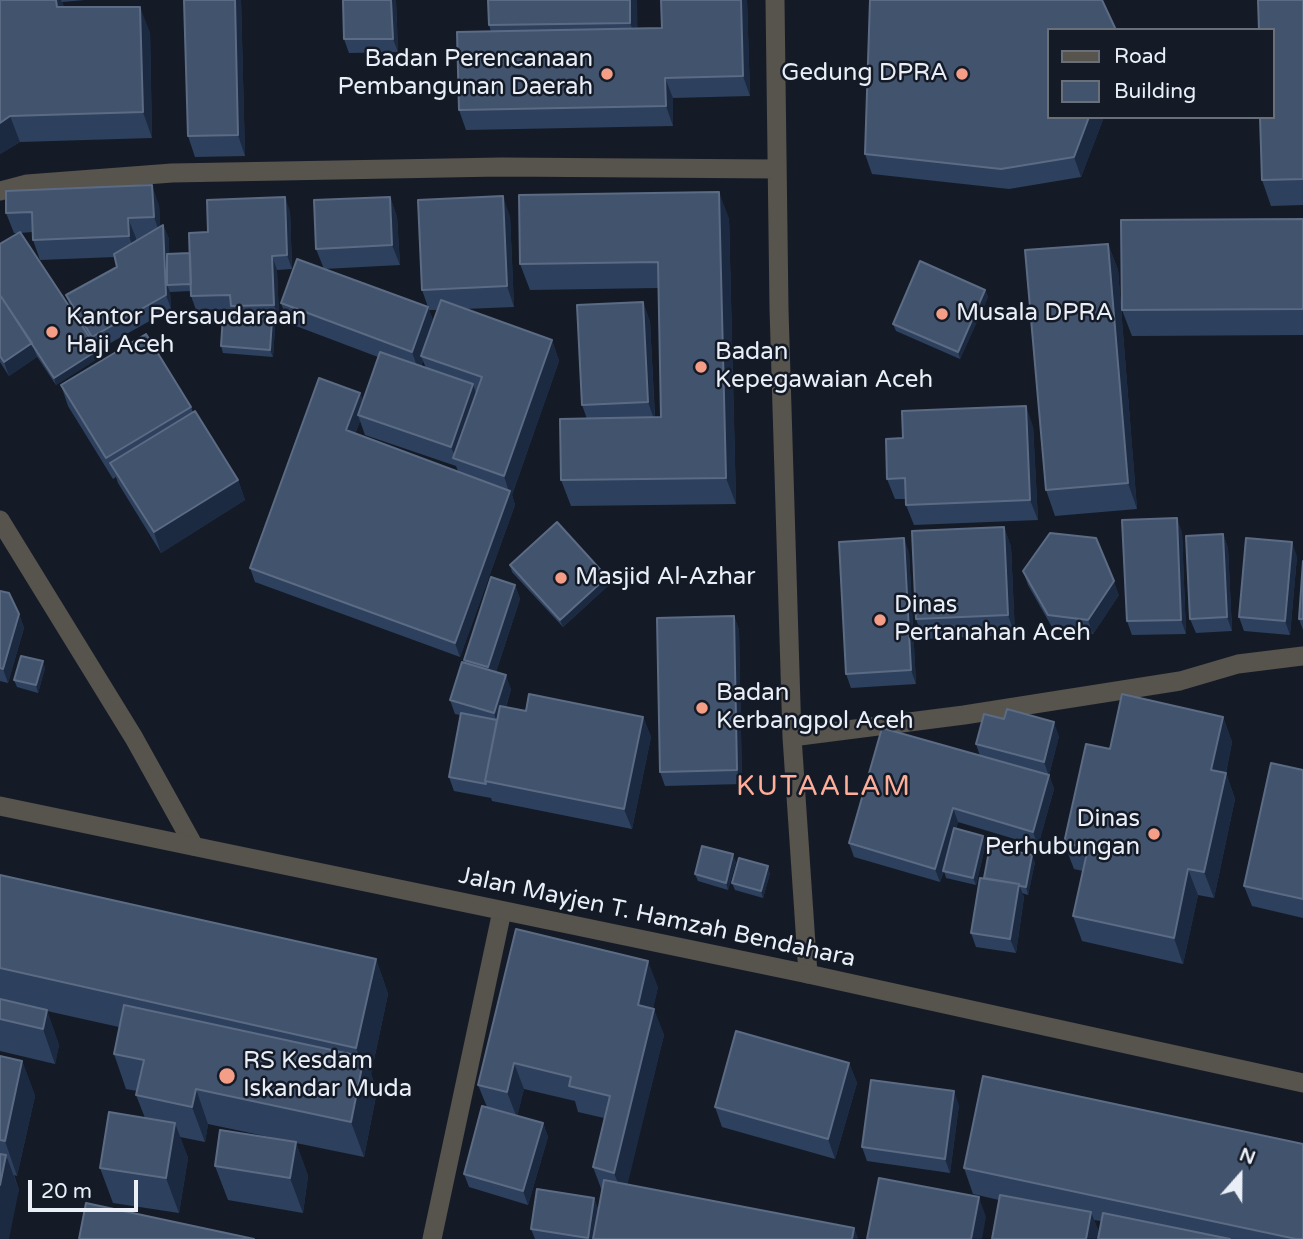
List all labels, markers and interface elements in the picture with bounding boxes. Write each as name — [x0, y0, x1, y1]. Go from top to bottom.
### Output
legend — [1048, 28, 1275, 119]
text: Road — [1114, 44, 1167, 69]
place label: Badan Perencanaan Pembangunan Daerah — [337, 46, 593, 102]
place label: Gedung DPRA — [781, 60, 948, 88]
marker: Badan Perencanaan Pembangunan Daerah — [599, 66, 615, 82]
marker: Gedung DPRA — [954, 66, 970, 82]
text: Building — [1114, 79, 1196, 104]
place label: Musala DPRA — [956, 300, 1113, 328]
place label: Kantor Persaudaraan Haji Aceh — [66, 304, 306, 360]
marker: Musala DPRA — [934, 306, 950, 322]
marker: Kantor Persaudaraan Haji Aceh — [44, 324, 60, 340]
place label: Badan Kepegawaian Aceh — [715, 339, 933, 395]
marker: Badan Kepegawaian Aceh — [693, 359, 709, 375]
place label: Masjid Al-Azhar — [575, 564, 756, 592]
marker: Masjid Al-Azhar — [553, 570, 569, 586]
place label: Dinas Pertanahan Aceh — [894, 592, 1091, 648]
marker: Dinas Pertanahan Aceh — [872, 612, 888, 628]
place label: Badan Kerbangpol Aceh — [716, 680, 914, 736]
marker: Badan Kerbangpol Aceh — [694, 700, 710, 716]
district label: KUTAALAM — [737, 771, 911, 805]
place label: Dinas Perhubungan — [985, 806, 1140, 862]
marker: Dinas Perhubungan — [1146, 826, 1162, 842]
street label: Jalan Mayjen T. Hamzah Bendahara — [456, 862, 858, 974]
place label: RS Kesdam Iskandar Muda — [243, 1048, 412, 1104]
marker: RS Kesdam Iskandar Muda — [217, 1066, 237, 1086]
north arrow — [1205, 1141, 1275, 1211]
text: N — [1236, 1143, 1259, 1169]
scale bar — [32, 1166, 142, 1210]
text: 20 m — [41, 1179, 92, 1204]

